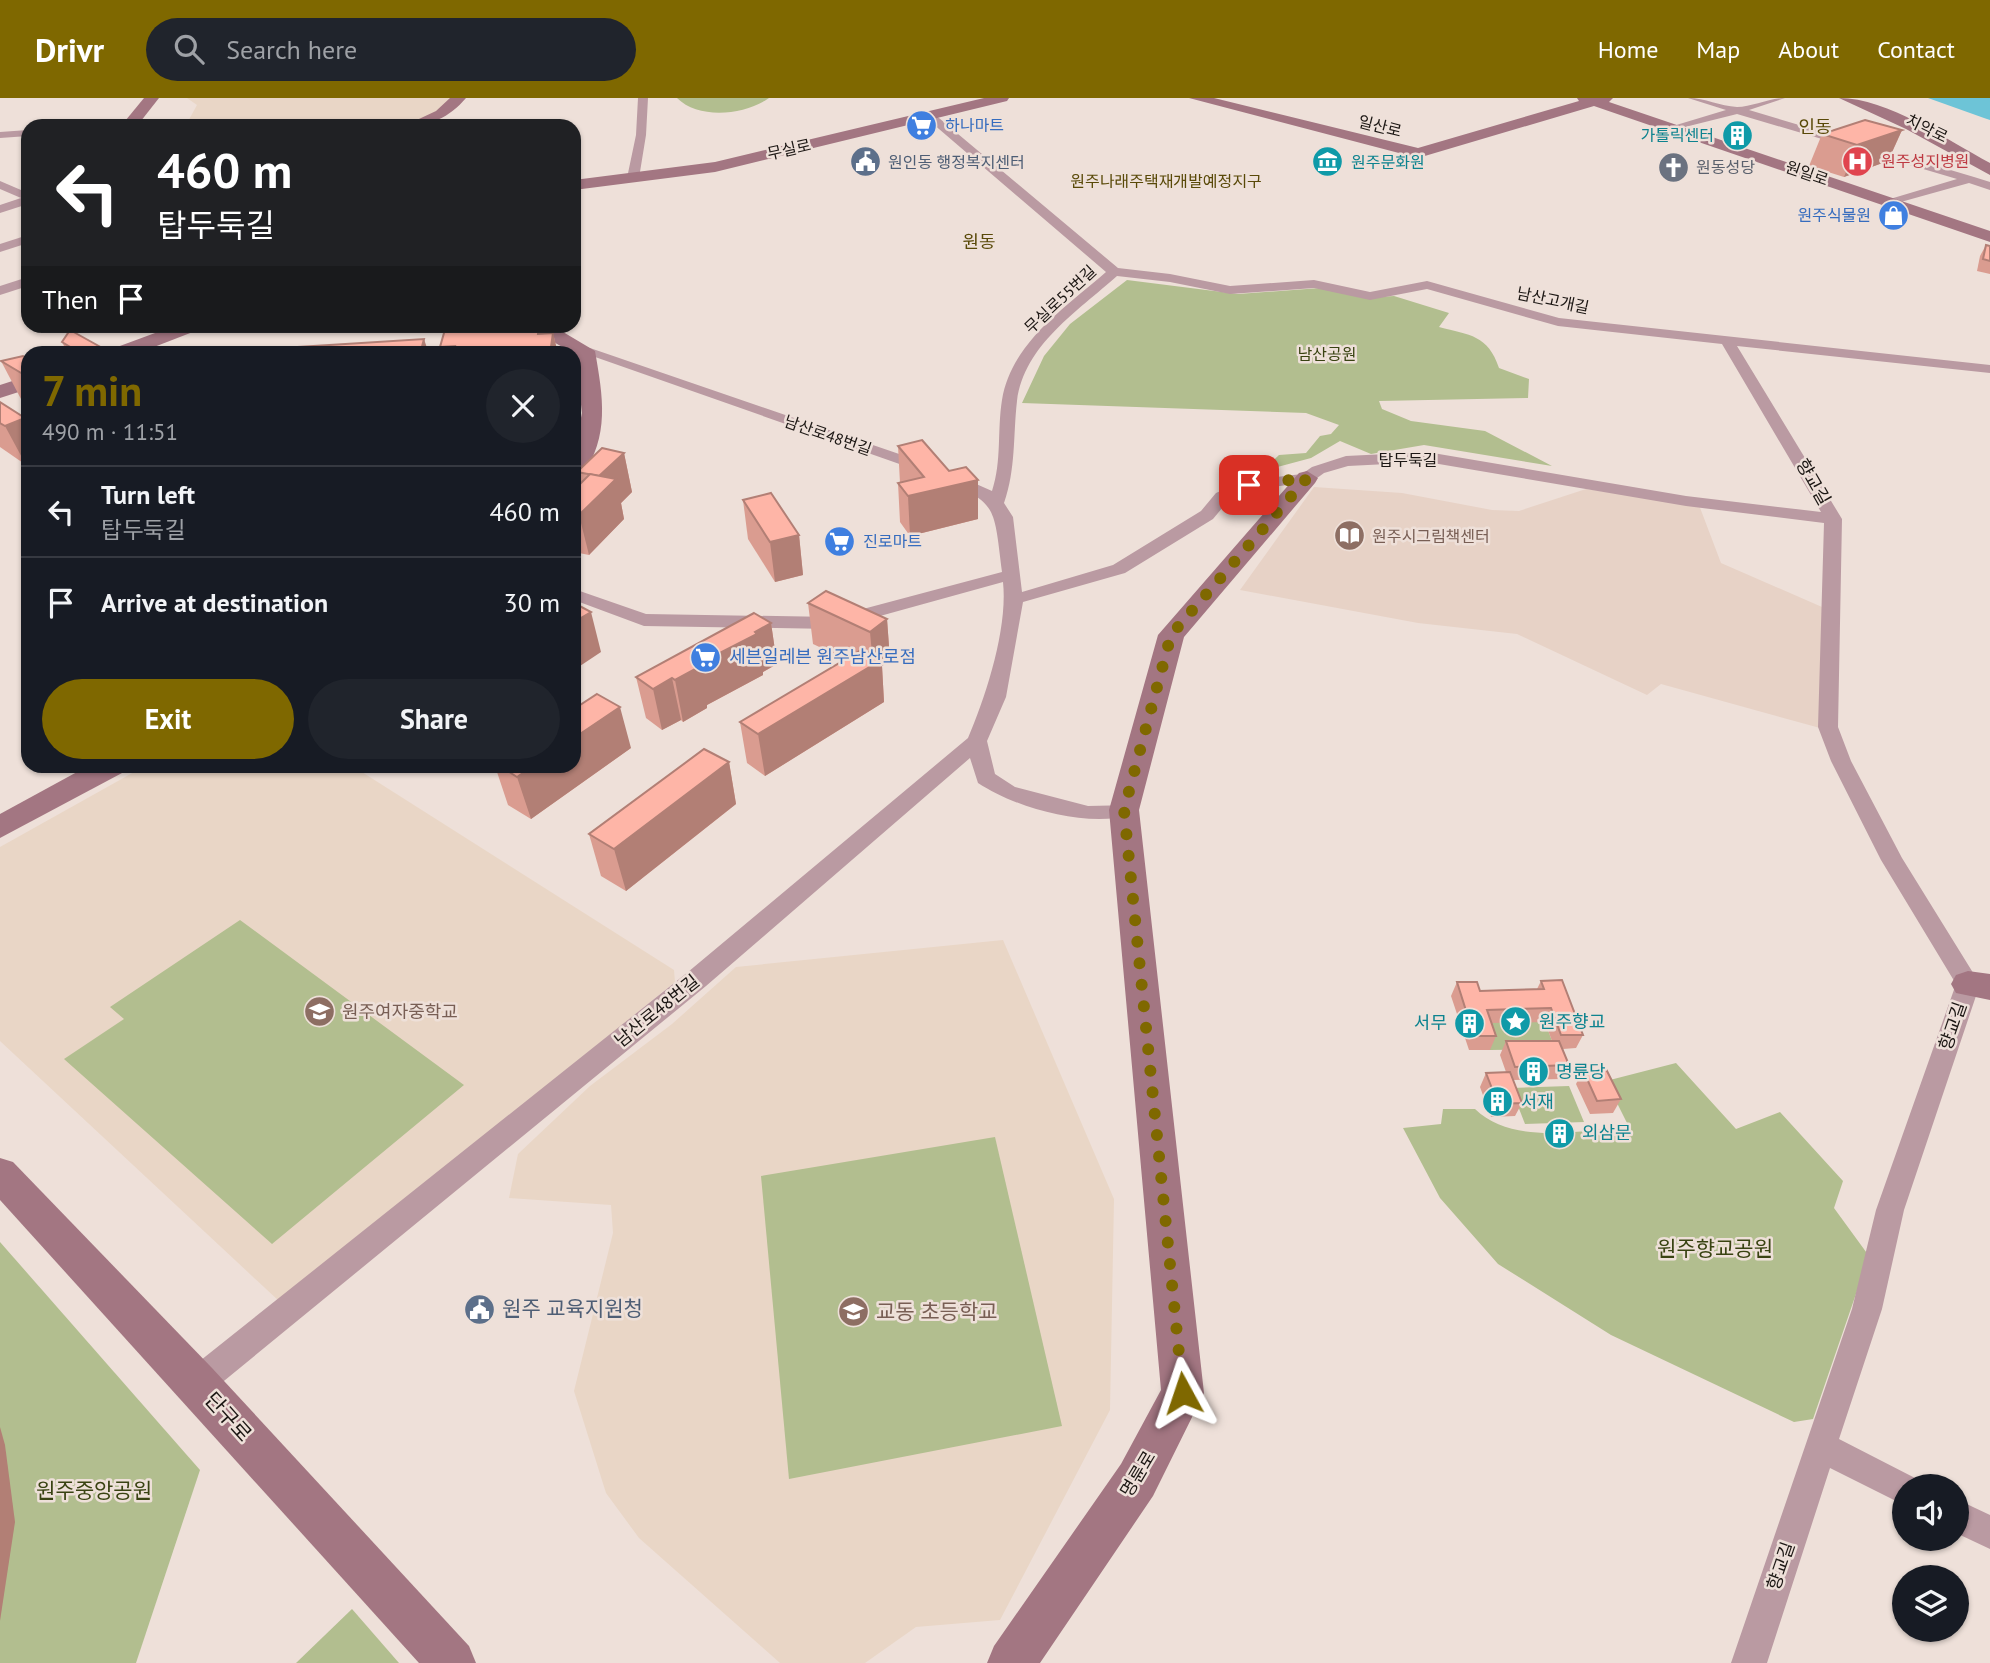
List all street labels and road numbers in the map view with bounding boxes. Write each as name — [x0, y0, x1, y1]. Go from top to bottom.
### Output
street label: 치악로 — [1903, 109, 1951, 147]
street label: 일산로 — [1356, 111, 1404, 141]
street label: 무실로 — [765, 134, 813, 164]
street label: 원일로 — [1783, 156, 1831, 190]
street label: 무실로55번길 — [1020, 261, 1100, 337]
street label: 남산고개길 — [1515, 283, 1591, 317]
street label: 남산로48번길 — [782, 411, 874, 459]
street label: 탑두둑길 — [1379, 450, 1437, 470]
street label: 향교길 — [1791, 454, 1836, 509]
street label: 남산로48번길 — [610, 969, 704, 1052]
street label: 향교길 — [1934, 999, 1971, 1053]
street label: 단구로 — [199, 1386, 258, 1447]
street label: 명륜로 — [1115, 1447, 1160, 1501]
street label: 향교길 — [1762, 1539, 1799, 1593]

